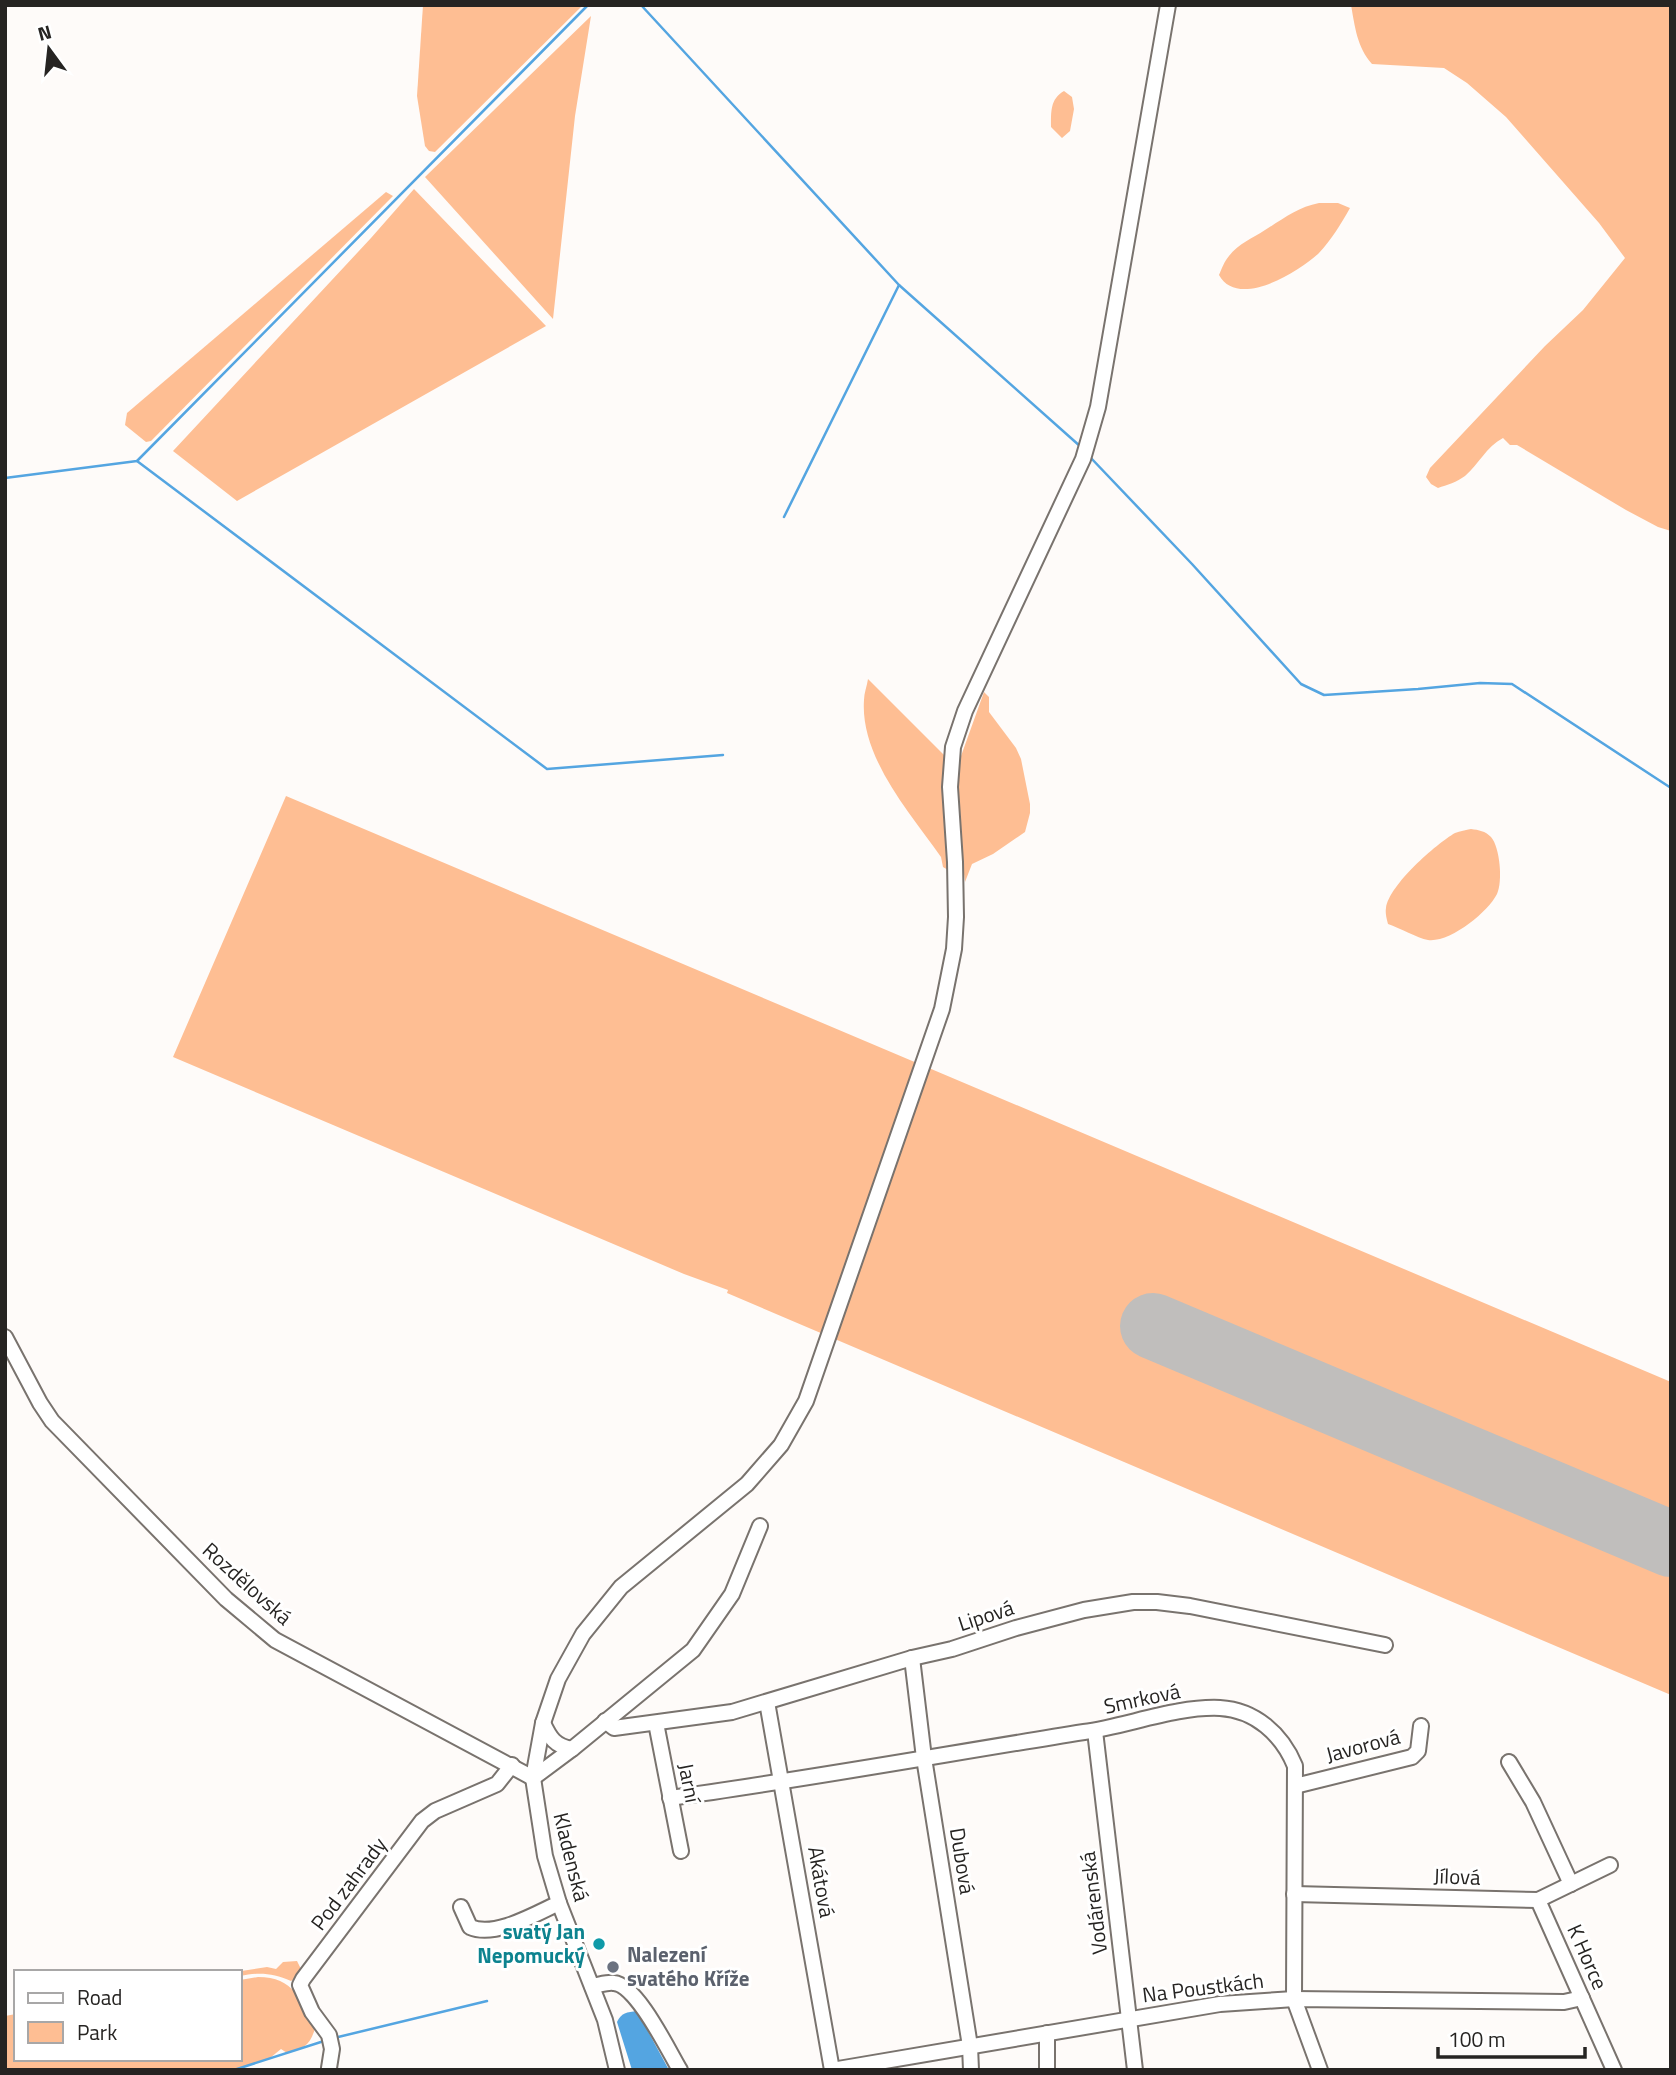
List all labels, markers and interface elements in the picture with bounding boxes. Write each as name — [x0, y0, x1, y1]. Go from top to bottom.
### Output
north arrow — [14, 14, 84, 84]
text: N — [34, 16, 55, 48]
street label: Rozdělovská — [196, 1534, 300, 1633]
street label: Lipová — [954, 1591, 1018, 1639]
street label: Smrková — [1101, 1674, 1183, 1722]
street label: Javorová — [1322, 1720, 1404, 1770]
street label: Jarní — [670, 1760, 710, 1807]
street label: Kladenská — [545, 1809, 599, 1905]
street label: Dubová — [942, 1825, 984, 1897]
street label: Pod zahrady — [302, 1830, 394, 1937]
street label: Akátová — [800, 1844, 844, 1920]
street label: Vodárenská — [1071, 1849, 1115, 1956]
street label: Jílová — [1433, 1859, 1482, 1893]
place label: svatý Jan Nepomucký — [477, 1915, 585, 1971]
street label: K Horce — [1559, 1919, 1616, 1994]
marker: svatý Jan Nepomucký — [591, 1936, 607, 1952]
place label: Nalezení svatého Kříže — [627, 1938, 749, 1994]
marker: Nalezení svatého Kříže — [605, 1959, 621, 1975]
street label: Na Poustkách — [1140, 1964, 1265, 2010]
legend — [14, 1970, 242, 2061]
text: Road — [77, 1981, 122, 2013]
text: Park — [77, 2016, 117, 2048]
scale bar — [1438, 2016, 1585, 2060]
text: 100 m — [1448, 2023, 1505, 2055]

